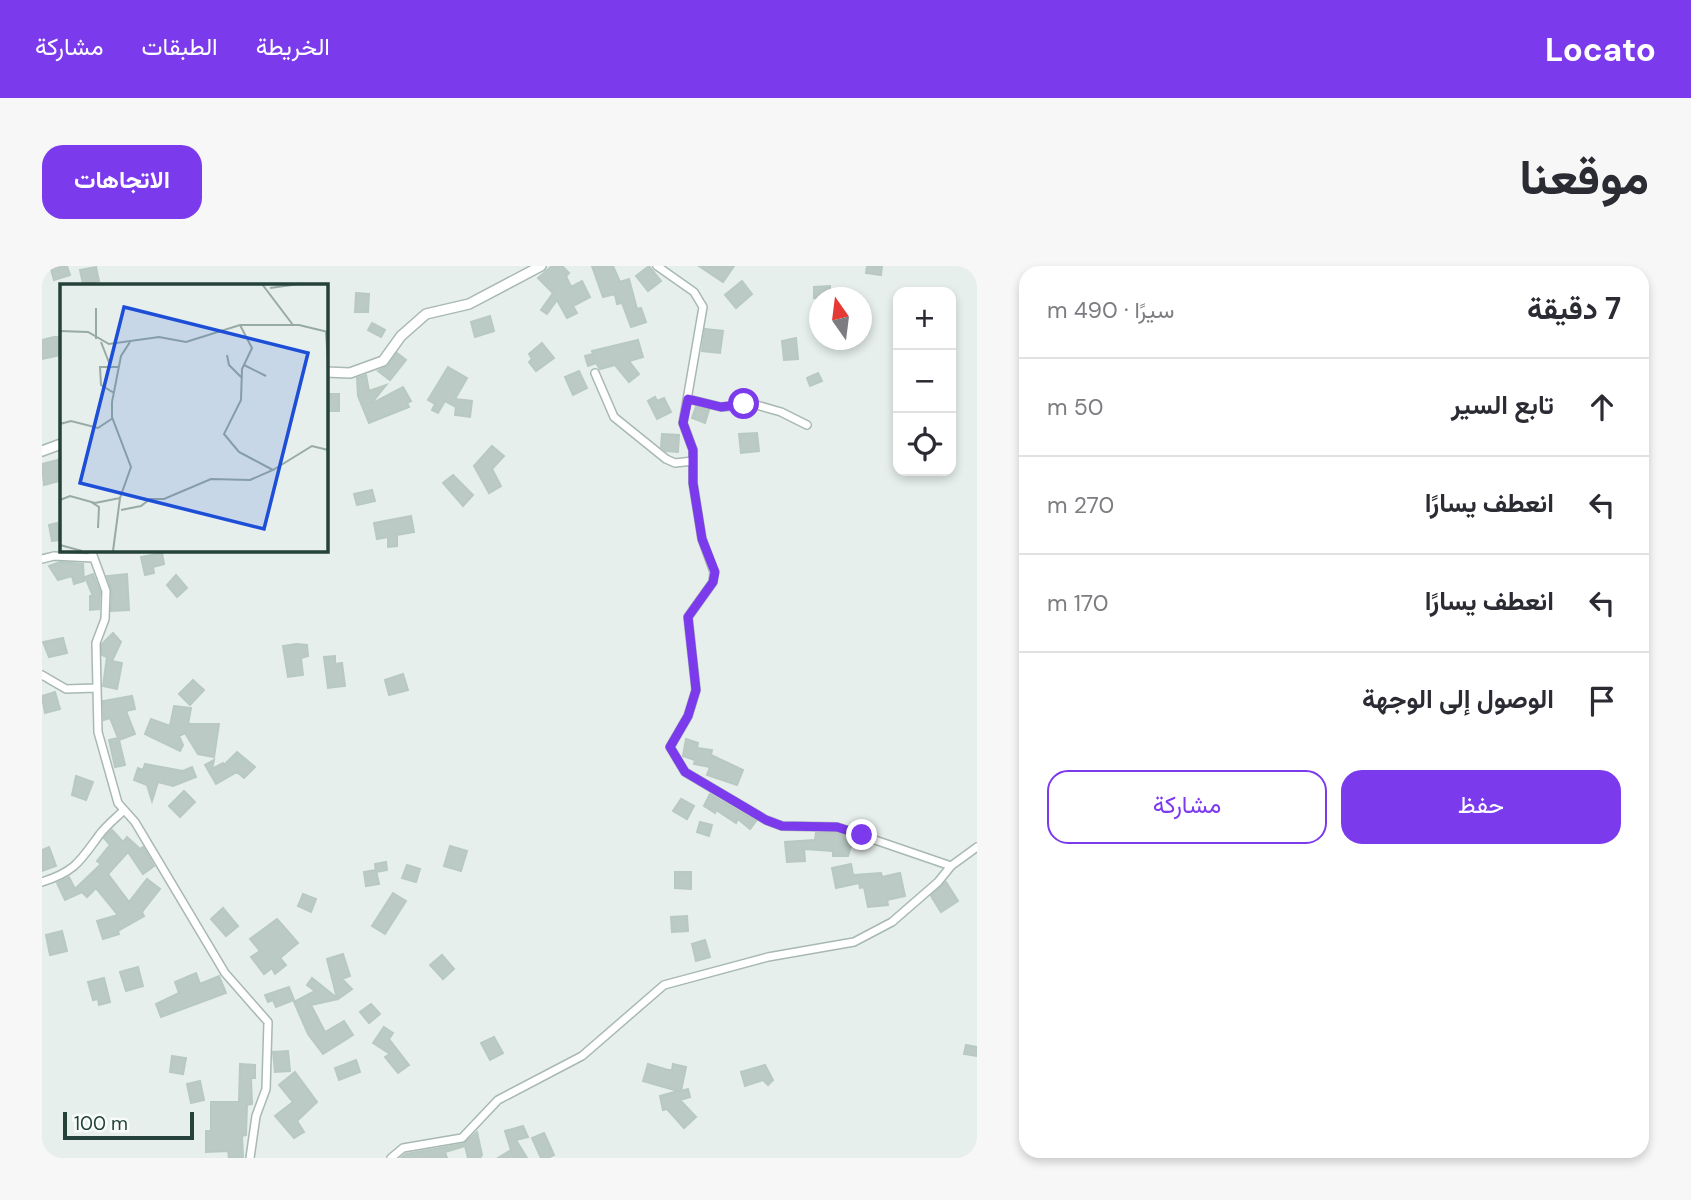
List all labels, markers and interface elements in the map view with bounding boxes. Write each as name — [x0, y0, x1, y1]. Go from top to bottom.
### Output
text: Locato — [1545, 28, 1656, 71]
text: مشاركة — [35, 31, 103, 62]
text: الطبقات — [141, 31, 218, 62]
text: الخريطة — [256, 31, 330, 62]
button: الاتجاهات — [42, 145, 202, 219]
text: موقعنا — [1519, 145, 1649, 209]
inset map — [60, 284, 327, 551]
north arrow — [809, 287, 872, 350]
map controls — [893, 287, 956, 476]
button: + — [893, 287, 956, 350]
text: 7 دقيقة — [1527, 289, 1621, 328]
text: سيرًا · 490 m — [1047, 295, 1174, 325]
button: − — [893, 350, 956, 413]
route start — [728, 388, 759, 419]
text: تابع السير — [1451, 388, 1554, 422]
icon: ahead — [1583, 388, 1621, 426]
text: 50 m — [1047, 392, 1103, 422]
button: locate — [893, 413, 956, 476]
text: انعطف يسارًا — [1425, 486, 1554, 520]
icon: left — [1583, 486, 1621, 524]
text: 270 m — [1047, 490, 1114, 520]
text: انعطف يسارًا — [1425, 584, 1554, 618]
icon: left — [1583, 584, 1621, 622]
text: 170 m — [1047, 588, 1109, 618]
text: الوصول إلى الوجهة — [1362, 682, 1554, 716]
icon: arrive — [1583, 682, 1621, 720]
button: مشاركة — [1047, 770, 1327, 844]
button: حفظ — [1341, 770, 1621, 844]
route end — [846, 819, 877, 850]
scale bar — [63, 1109, 194, 1141]
text: 100 m — [74, 1111, 128, 1136]

